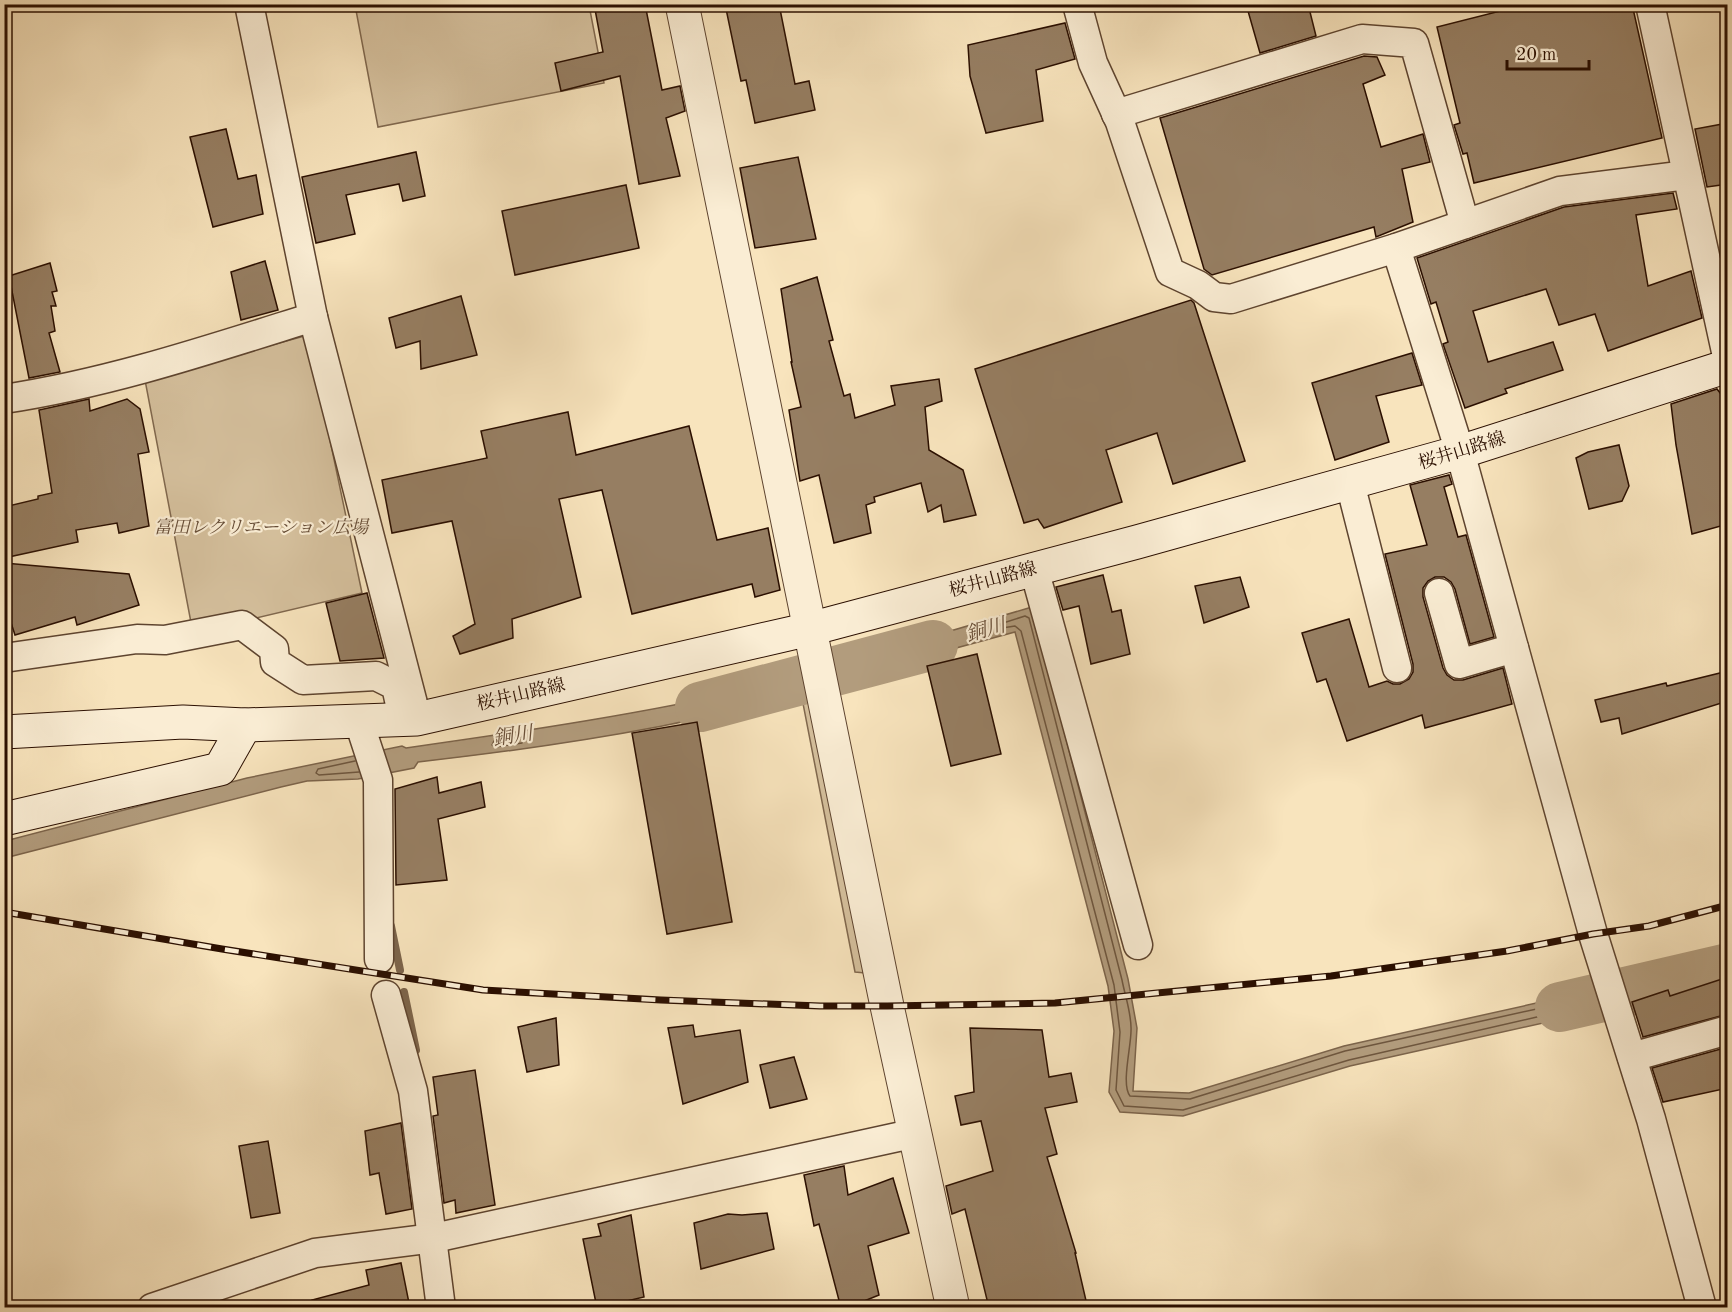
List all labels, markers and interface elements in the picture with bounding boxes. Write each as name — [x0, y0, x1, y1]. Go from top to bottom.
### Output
scale bar — [1507, 33, 1590, 71]
text: 20 m — [1516, 46, 1556, 64]
street label: 桜井山路線 — [1416, 427, 1508, 473]
park label: 富田レクリエーション広場 — [154, 517, 370, 537]
street label: 桜井山路線 — [947, 558, 1039, 600]
water label: 銅川 — [964, 614, 1010, 646]
street label: 桜井山路線 — [475, 674, 567, 714]
water label: 銅川 — [491, 722, 536, 750]

